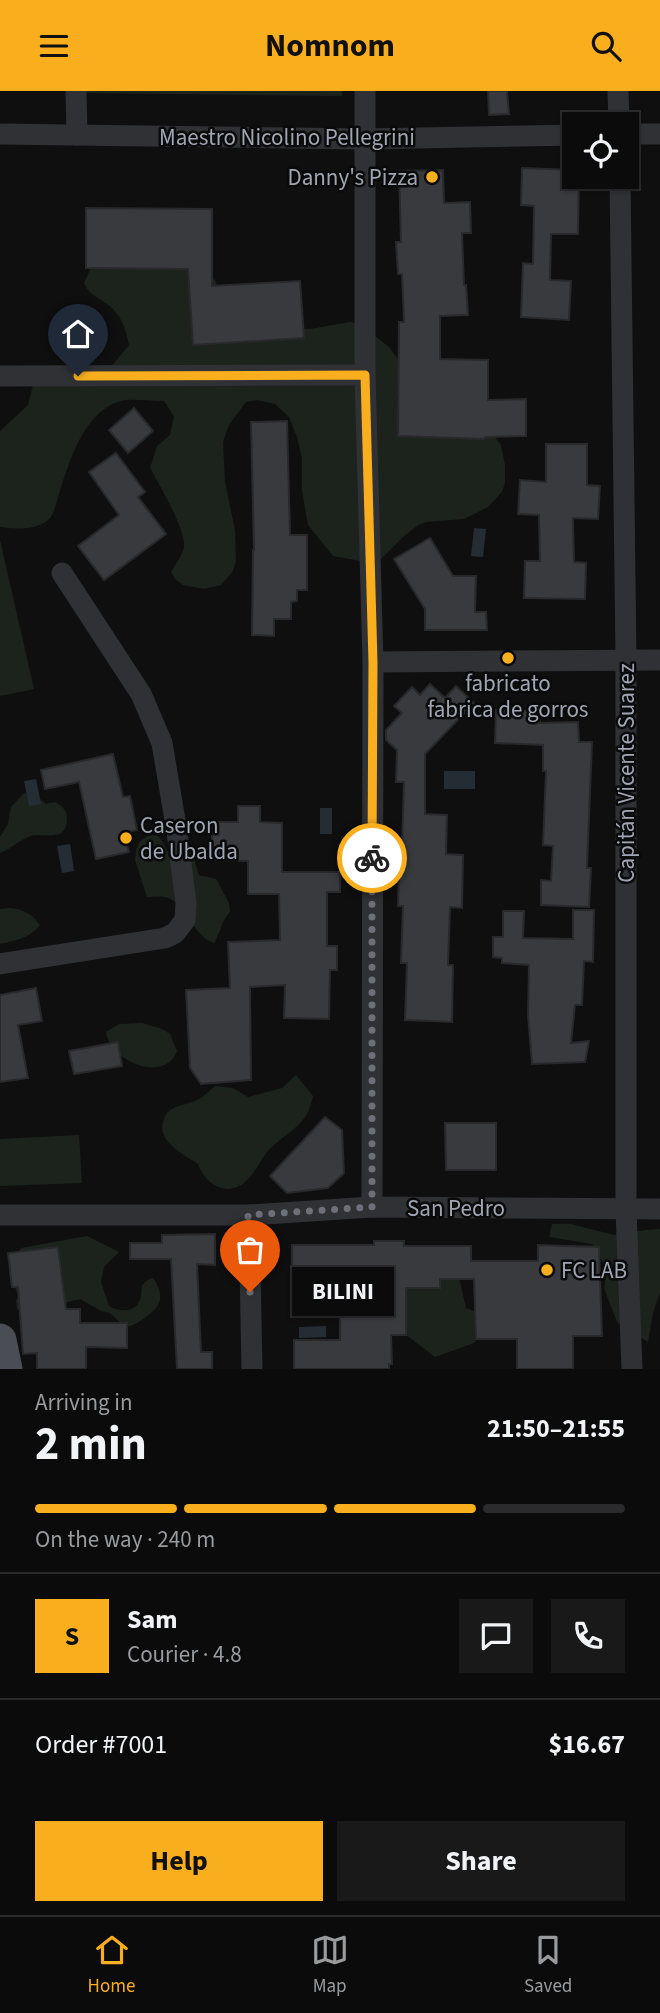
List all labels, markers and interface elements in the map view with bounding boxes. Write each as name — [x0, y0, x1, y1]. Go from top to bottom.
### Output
text: Nomnom — [265, 23, 395, 69]
icon: menu — [35, 27, 73, 65]
icon: search — [587, 27, 625, 65]
map controls — [562, 112, 639, 189]
button: locate — [562, 112, 639, 189]
street label: Maestro Nicolino Pellegrini — [159, 121, 415, 154]
place label: Danny's Pizza — [288, 161, 418, 194]
marker: Danny's Pizza — [424, 169, 440, 185]
pin — [48, 304, 108, 376]
icon: home — [59, 315, 97, 353]
marker: fabricato fabrica de gorros — [500, 650, 516, 666]
street label: Capitán Vicente Suarez — [610, 663, 643, 883]
place label: fabricato fabrica de gorros — [428, 667, 588, 726]
place label: Caseron de Ubalda — [140, 809, 238, 868]
courier — [337, 823, 407, 893]
marker: Caseron de Ubalda — [118, 830, 134, 846]
icon: bike — [353, 839, 391, 877]
street label: San Pedro — [407, 1192, 505, 1225]
pin — [220, 1220, 280, 1292]
icon: bag — [231, 1231, 269, 1269]
place label: FC LAB — [561, 1254, 627, 1287]
marker: FC LAB — [539, 1262, 555, 1278]
callout: BILINI — [292, 1267, 394, 1317]
text: BILINI — [312, 1275, 374, 1308]
text: Arriving in — [35, 1386, 133, 1419]
text: 21:50–21:55 — [487, 1410, 625, 1447]
text: 2 min — [35, 1412, 147, 1477]
text: On the way · 240 m — [35, 1523, 215, 1556]
button: chat — [459, 1599, 533, 1673]
button: phone — [551, 1599, 625, 1673]
text: Sam — [127, 1601, 177, 1638]
text: S — [65, 1618, 79, 1655]
text: Courier · 4.8 — [127, 1638, 242, 1671]
text: Order #7001 — [35, 1726, 167, 1763]
text: $16.67 — [549, 1726, 625, 1763]
button: Help — [35, 1821, 323, 1901]
button: Share — [337, 1821, 625, 1901]
tab: Home — [88, 1931, 135, 2000]
tab: Map — [311, 1931, 349, 2000]
tab: Saved — [524, 1931, 572, 2000]

